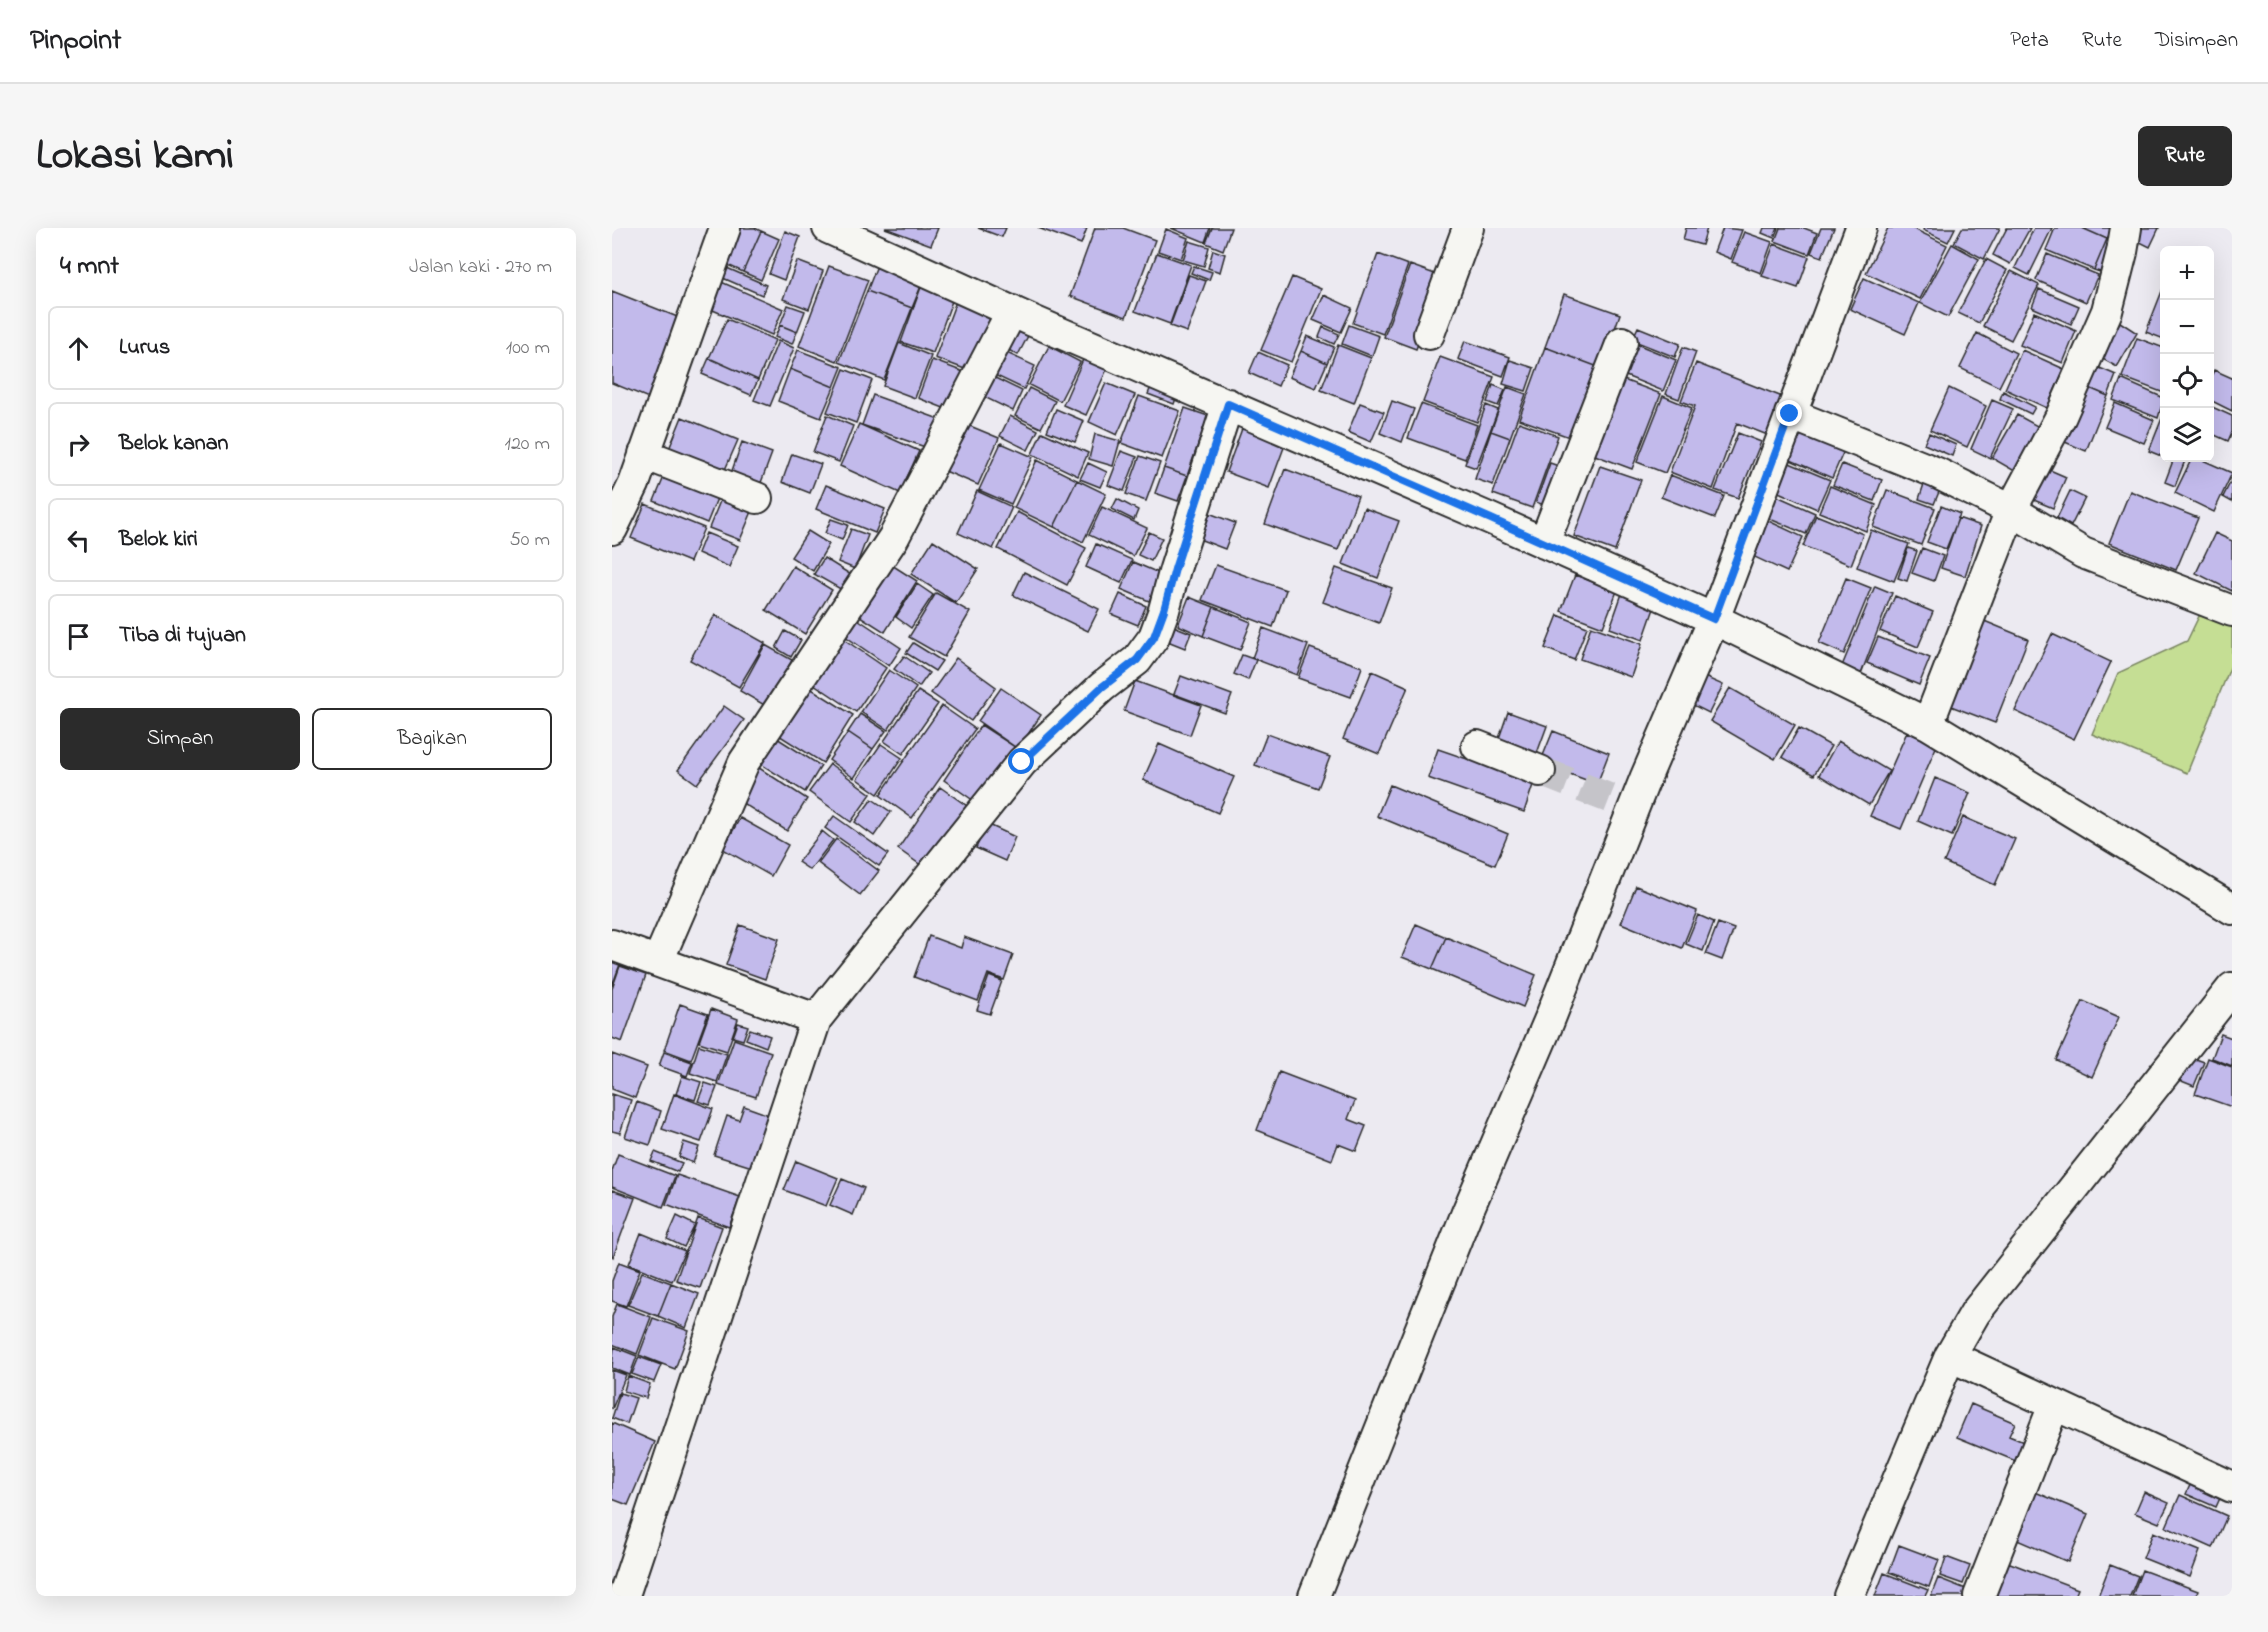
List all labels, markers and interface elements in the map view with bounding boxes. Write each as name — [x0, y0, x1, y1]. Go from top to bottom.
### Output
text: Pinpoint — [30, 21, 121, 62]
text: Peta — [2010, 26, 2049, 56]
text: Rute — [2082, 26, 2122, 56]
text: Disimpan — [2155, 26, 2238, 56]
text: Lokasi kami — [36, 126, 234, 187]
button: Rute — [2138, 126, 2232, 186]
map controls — [2160, 246, 2214, 462]
button: + — [2160, 246, 2214, 300]
text: 4 mnt — [60, 248, 119, 286]
text: Jalan kaki · 270 m — [409, 253, 552, 282]
button: − — [2160, 300, 2214, 354]
icon: ahead — [62, 332, 95, 365]
text: Lurus — [119, 332, 170, 364]
text: 100 m — [506, 334, 550, 363]
button: locate — [2160, 354, 2214, 408]
route end — [1776, 400, 1802, 426]
button: layers — [2160, 408, 2214, 462]
icon: right — [62, 428, 95, 461]
text: Belok kanan — [119, 428, 228, 460]
text: 120 m — [505, 430, 550, 459]
icon: left — [62, 524, 95, 557]
text: Belok kiri — [119, 524, 198, 556]
text: 50 m — [509, 526, 550, 555]
icon: arrive — [62, 620, 95, 653]
text: Tiba di tujuan — [119, 620, 246, 652]
button: Simpan — [60, 708, 300, 770]
button: Bagikan — [312, 708, 552, 770]
route start — [1008, 748, 1034, 774]

